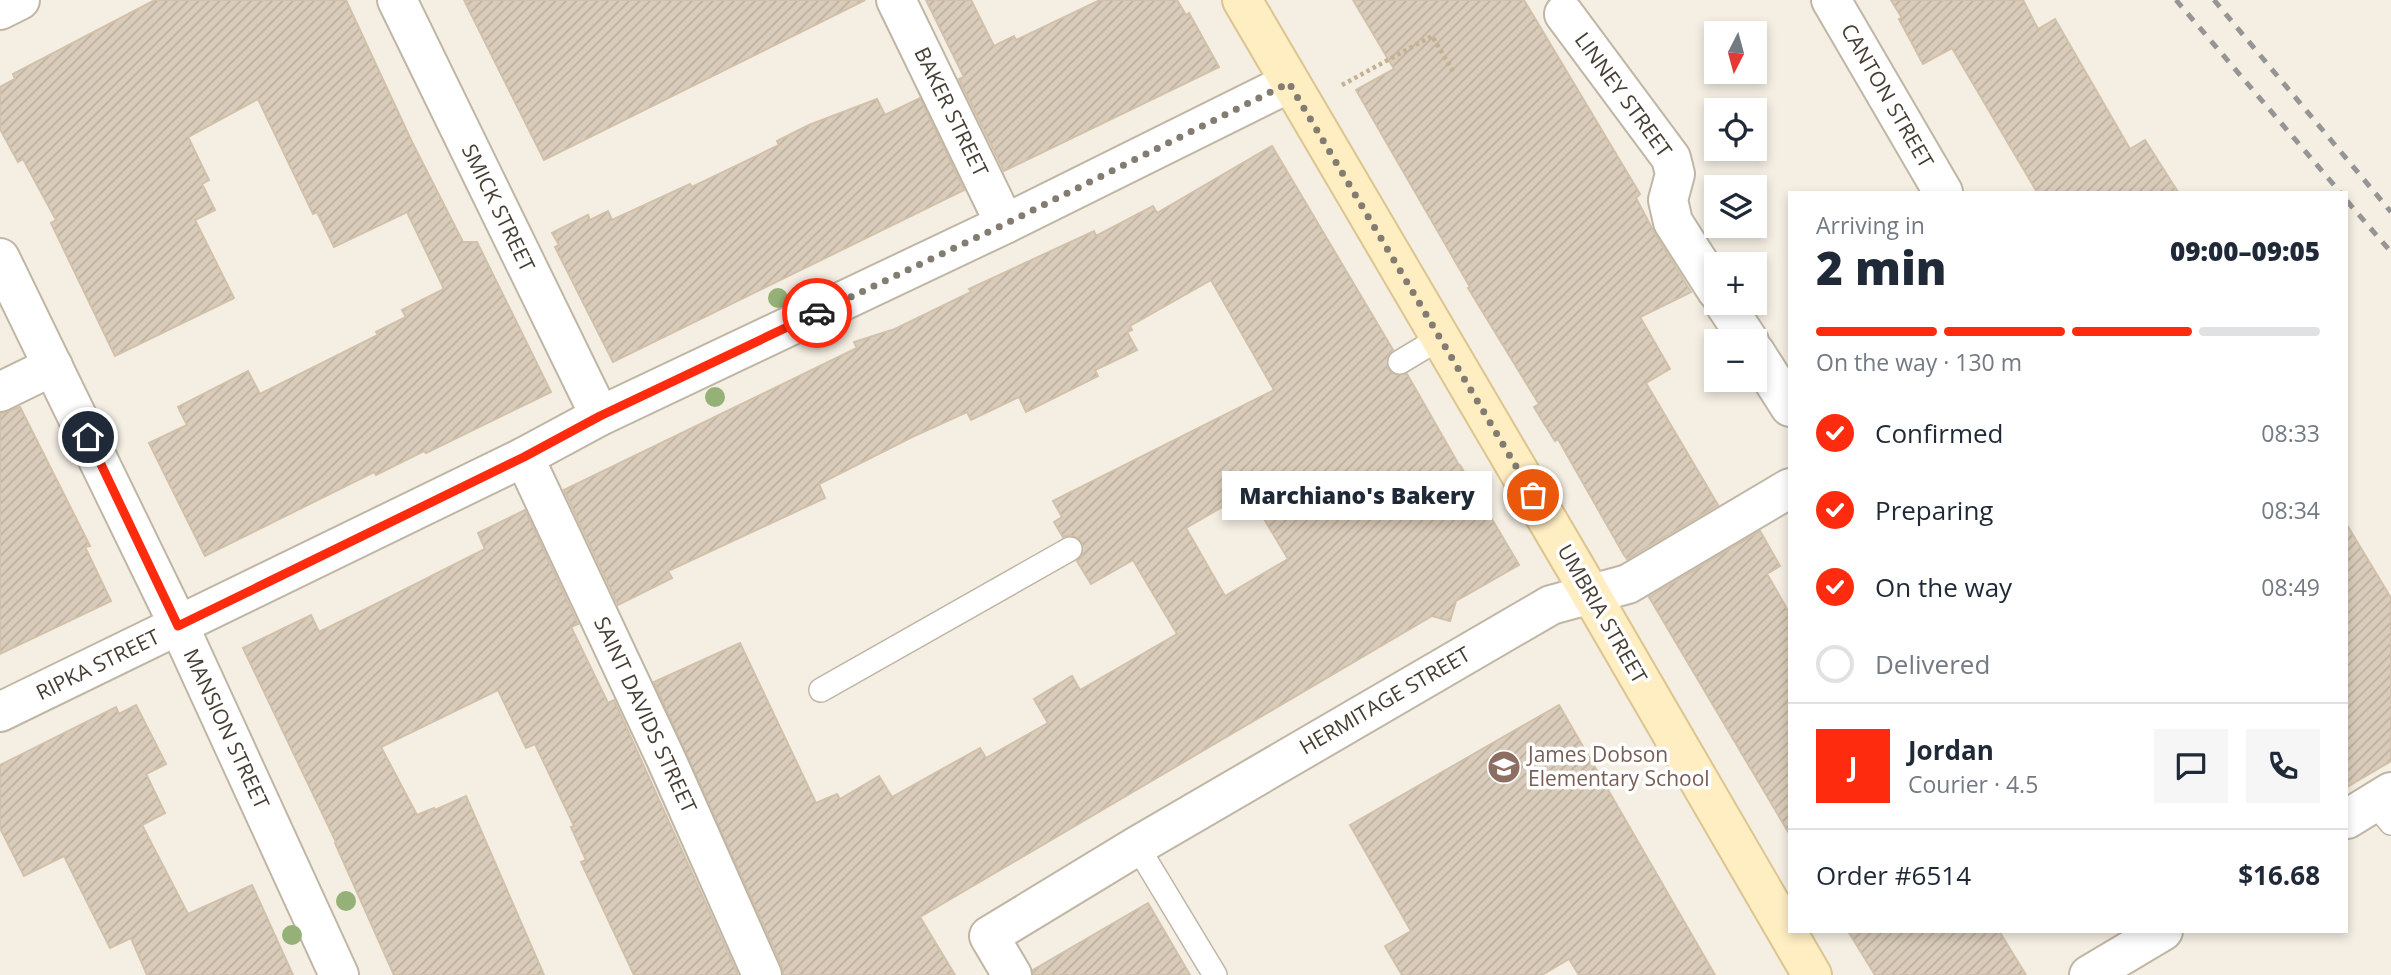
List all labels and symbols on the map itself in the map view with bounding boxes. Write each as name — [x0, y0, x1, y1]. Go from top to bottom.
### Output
street label: CANTON STREET — [1835, 18, 1941, 173]
north arrow — [1704, 21, 1768, 84]
street label: LINNEY STREET — [1569, 26, 1679, 163]
street label: BAKER STREET — [908, 42, 996, 181]
street label: SMICK STREET — [456, 139, 542, 276]
courier — [782, 278, 852, 348]
pin — [58, 407, 118, 467]
pin — [1503, 465, 1563, 525]
callout: Marchiano's Bakery — [1222, 470, 1491, 520]
street label: UMBRIA STREET — [1552, 539, 1654, 689]
street label: SAINT DAVIDS STREET — [588, 612, 704, 818]
street label: RIPKA STREET — [31, 622, 164, 706]
street label: HERMITAGE STREET — [1294, 640, 1475, 761]
street label: MANSION STREET — [177, 644, 277, 814]
place label: James Dobson Elementary School — [1526, 740, 1710, 792]
school or university icon: James Dobson Elementary School — [1485, 748, 1523, 786]

